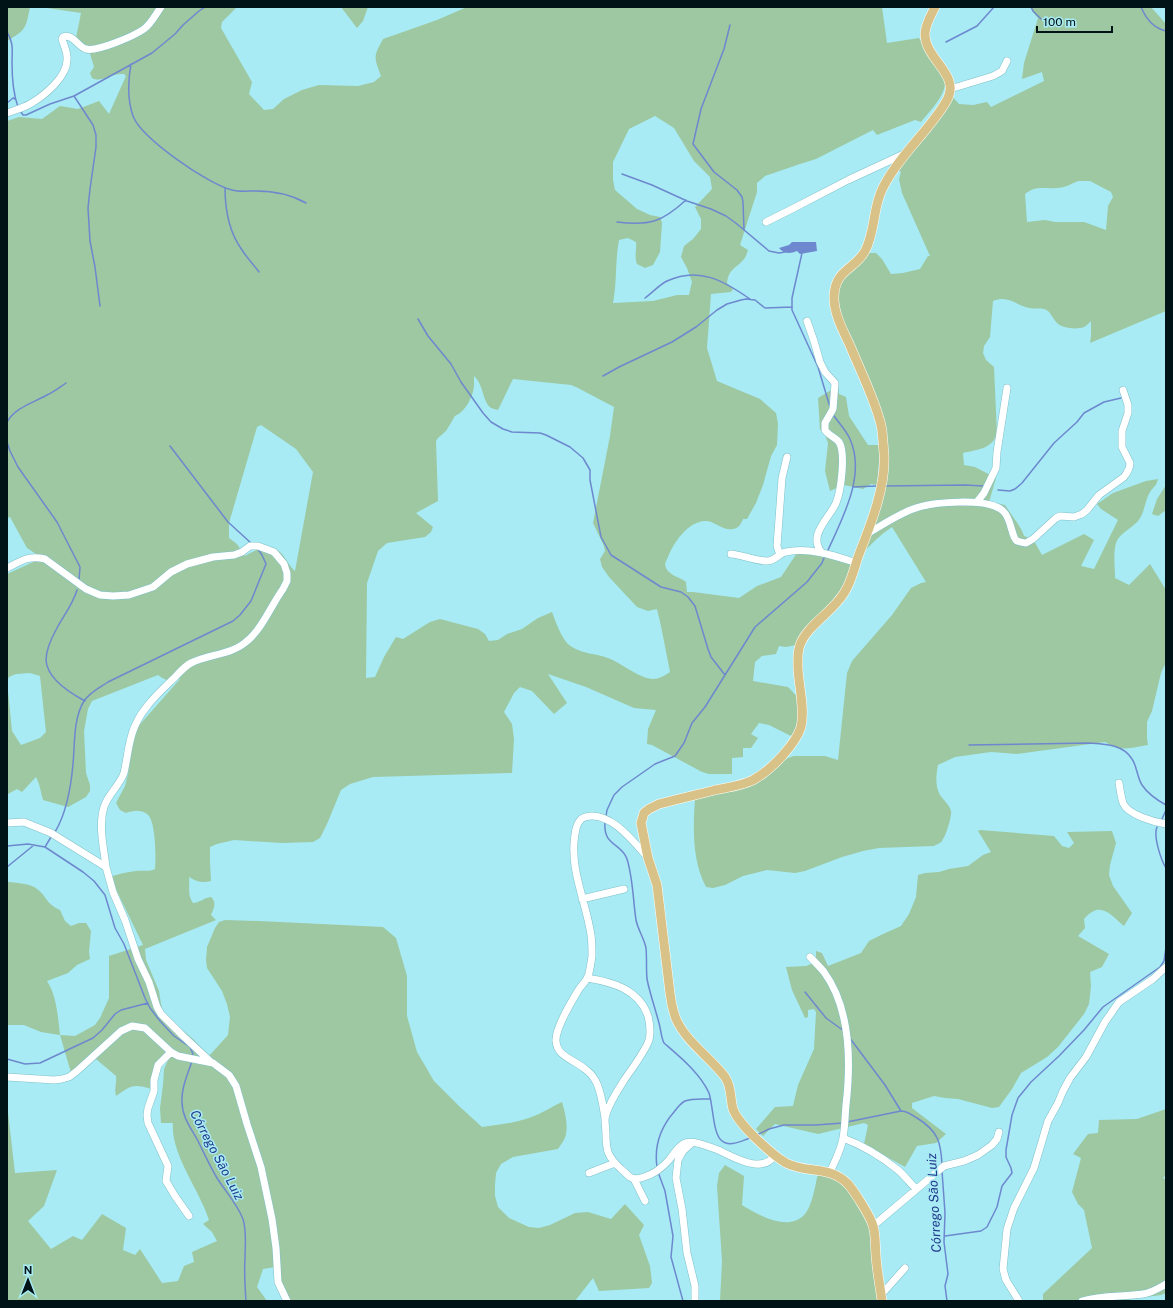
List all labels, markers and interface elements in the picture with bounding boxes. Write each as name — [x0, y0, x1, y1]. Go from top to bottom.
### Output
scale bar — [1037, 8, 1112, 34]
text: 100 m — [1043, 15, 1076, 29]
water label: Córrego São Luiz — [187, 1107, 247, 1203]
water label: Córrego São Luiz — [924, 1153, 944, 1253]
north arrow — [8, 1260, 48, 1300]
text: N — [24, 1264, 32, 1276]

